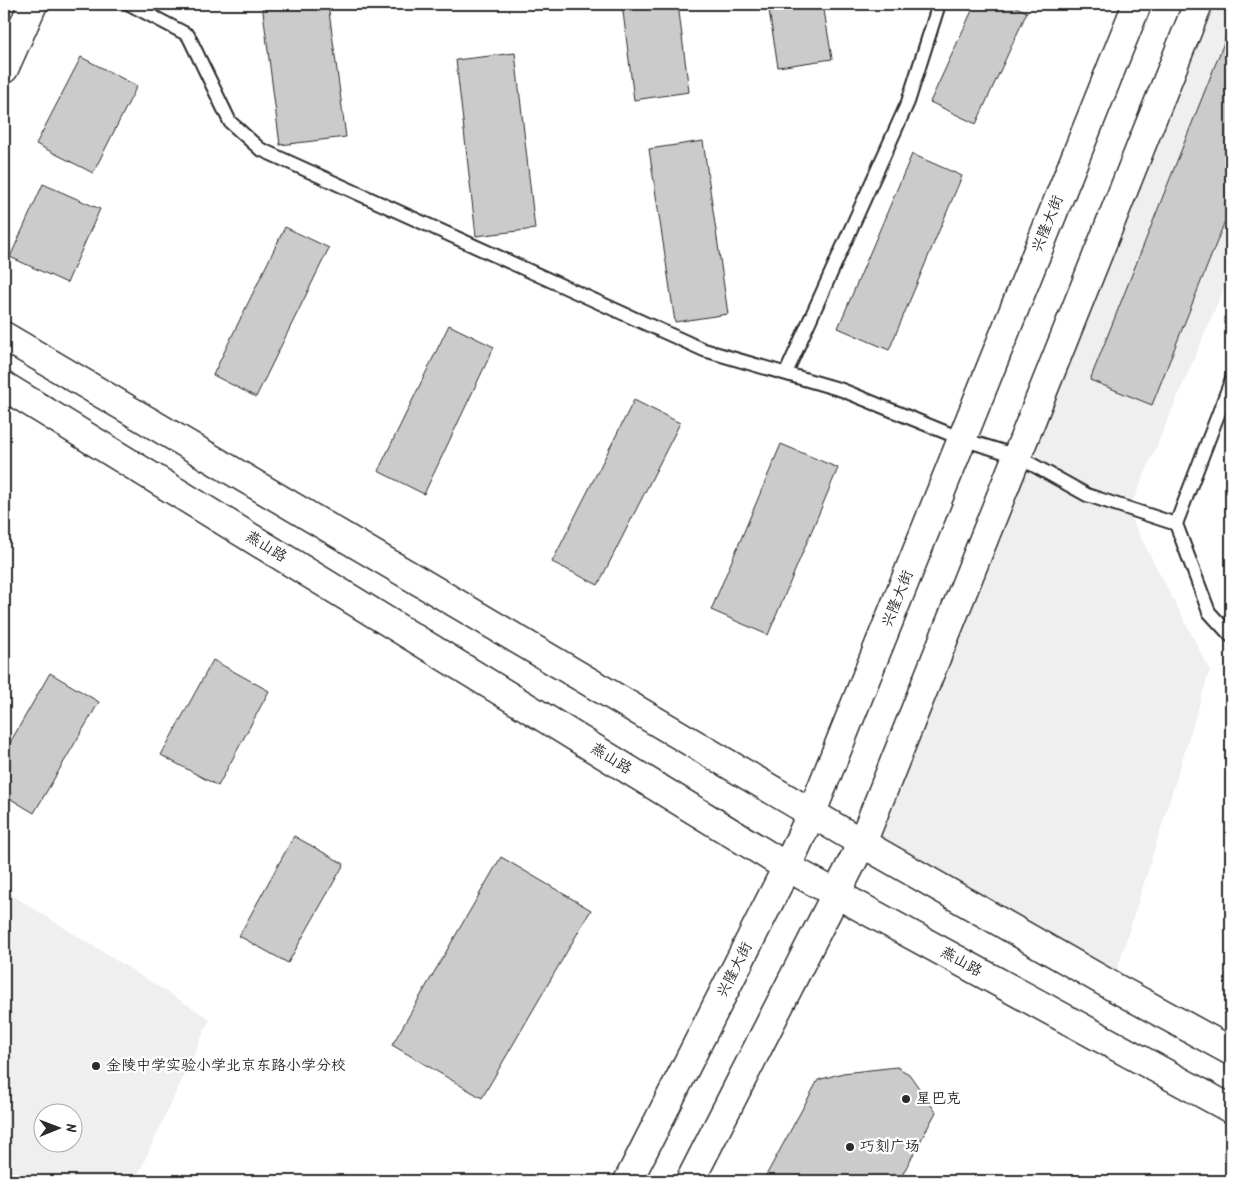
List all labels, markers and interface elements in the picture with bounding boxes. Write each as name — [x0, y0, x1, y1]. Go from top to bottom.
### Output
street label: 兴隆大街 — [1026, 192, 1070, 256]
street label: 燕山路 — [241, 525, 291, 569]
street label: 兴隆大街 — [876, 567, 920, 631]
street label: 燕山路 — [586, 737, 636, 781]
street label: 兴隆大街 — [711, 938, 759, 1002]
street label: 燕山路 — [935, 941, 987, 983]
place label: 金陵中学实验小学北京东路小学分校 — [106, 1054, 346, 1078]
marker: 金陵中学实验小学北京东路小学分校 — [90, 1060, 102, 1072]
place label: 星巴克 — [916, 1087, 961, 1111]
marker: 星巴克 — [900, 1093, 912, 1105]
north arrow — [32, 1102, 82, 1152]
text: N — [59, 1123, 81, 1133]
place label: 巧刻广场 — [860, 1135, 920, 1159]
marker: 巧刻广场 — [844, 1141, 856, 1153]

